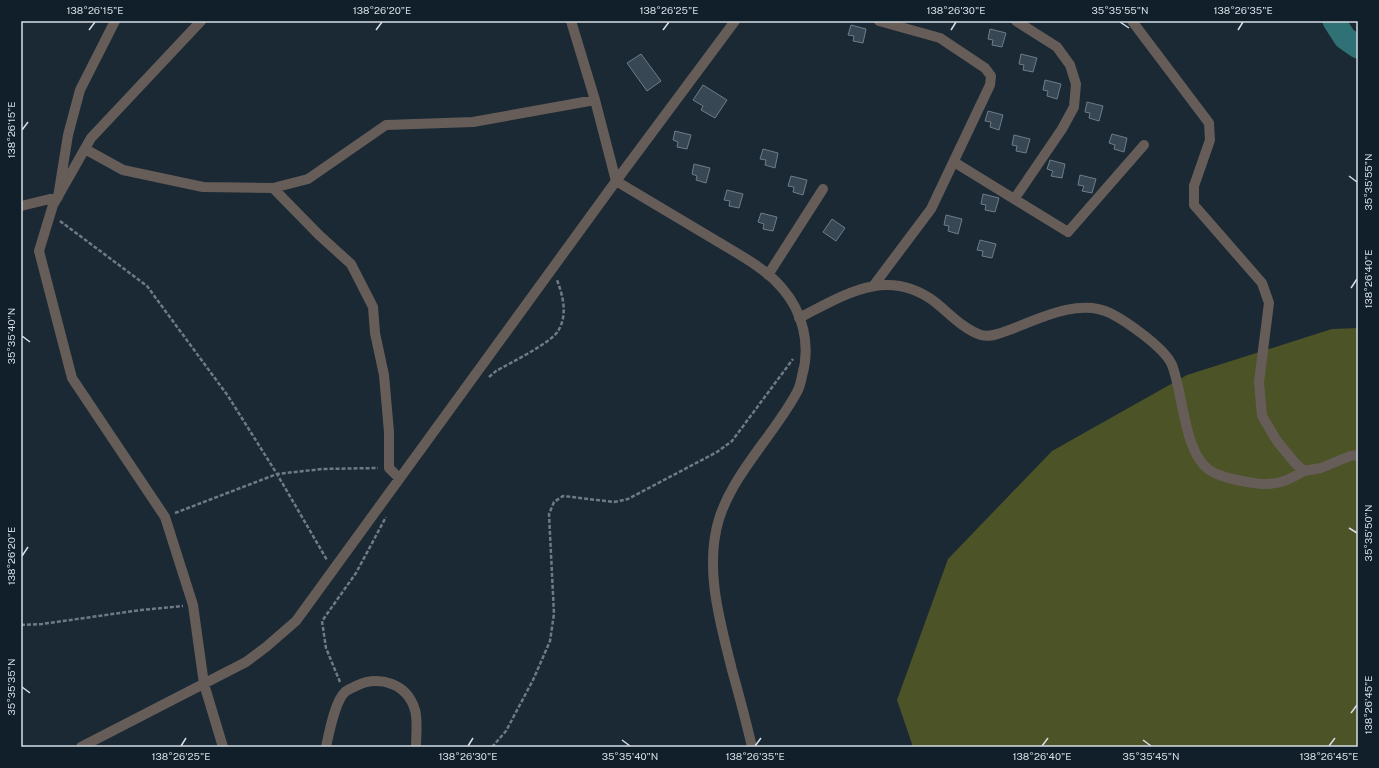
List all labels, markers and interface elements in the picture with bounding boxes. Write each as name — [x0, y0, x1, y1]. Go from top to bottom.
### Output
text: 138°26'15"E — [66, 4, 124, 16]
text: 138°26'20"E — [353, 4, 411, 16]
text: 138°26'25"E — [640, 4, 698, 16]
text: 138°26'30"E — [927, 4, 985, 16]
text: 35°35'55"N — [1091, 4, 1149, 16]
text: 138°26'35"E — [1213, 4, 1273, 16]
text: 138°26'15"E — [5, 101, 17, 159]
text: 35°35'55"N — [1362, 153, 1374, 211]
text: 138°26'40"E — [1362, 250, 1374, 308]
text: 35°35'40"N — [5, 308, 17, 364]
text: 35°35'50"N — [1362, 505, 1374, 561]
text: 138°26'20"E — [5, 527, 17, 585]
text: 35°35'35"N — [5, 658, 17, 716]
text: 138°26'45"E — [1362, 675, 1374, 735]
text: 138°26'25"E — [152, 750, 210, 762]
text: 138°26'30"E — [439, 750, 497, 762]
text: 35°35'40"N — [602, 750, 658, 762]
text: 138°26'35"E — [725, 750, 785, 762]
text: 138°26'40"E — [1013, 750, 1071, 762]
text: 35°35'45"N — [1123, 750, 1179, 762]
text: 138°26'45"E — [1299, 750, 1359, 762]

